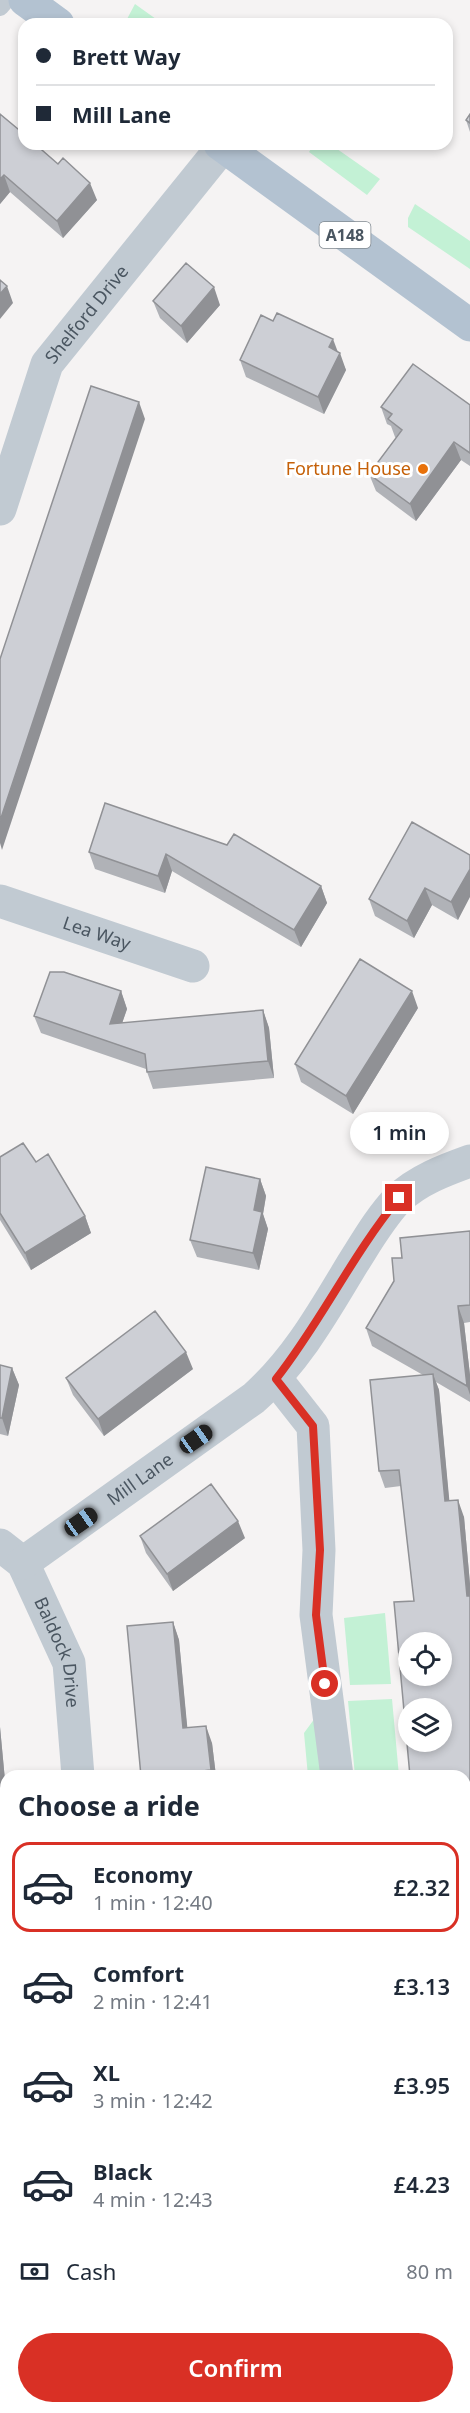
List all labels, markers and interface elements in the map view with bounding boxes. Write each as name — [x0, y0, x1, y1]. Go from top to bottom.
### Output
text: Brett Way — [72, 41, 181, 71]
text: Mill Lane — [72, 99, 171, 129]
road number: A148 — [320, 222, 370, 248]
street label: Shelford Drive — [39, 260, 133, 368]
place label: Fortune House — [286, 456, 411, 480]
marker: Fortune House — [416, 462, 430, 476]
street label: Lea Way — [60, 910, 135, 955]
callout: 1 min — [350, 1111, 448, 1153]
text: 1 min — [372, 1119, 427, 1146]
route end — [385, 1184, 412, 1211]
car — [176, 1421, 216, 1457]
street label: Mill Lane — [102, 1447, 177, 1510]
car — [61, 1504, 101, 1540]
street label: Baldock Drive — [29, 1593, 86, 1708]
map controls — [398, 1632, 452, 1752]
button: locate — [398, 1632, 452, 1686]
route start — [311, 1670, 338, 1697]
button: layers — [398, 1698, 452, 1752]
text: Choose a ride — [18, 1787, 200, 1824]
text: Economy — [93, 1859, 192, 1889]
icon: car — [21, 1860, 75, 1914]
text: £2.32 — [394, 1872, 450, 1902]
text: 1 min · 12:40 — [93, 1889, 213, 1916]
text: Comfort — [93, 1958, 184, 1988]
icon: car — [21, 1959, 75, 2013]
text: £3.13 — [394, 1971, 450, 2001]
text: 2 min · 12:41 — [93, 1988, 213, 2015]
text: XL — [93, 2057, 120, 2087]
icon: car — [21, 2058, 75, 2112]
text: £3.95 — [394, 2070, 450, 2100]
text: 3 min · 12:42 — [93, 2087, 213, 2114]
text: Black — [93, 2156, 152, 2186]
icon: car — [21, 2157, 75, 2211]
text: £4.23 — [394, 2169, 450, 2199]
text: 4 min · 12:43 — [93, 2186, 213, 2213]
icon: cash — [18, 2255, 51, 2288]
text: Cash — [66, 2256, 116, 2286]
text: 80 m — [406, 2258, 453, 2285]
button: Confirm — [18, 2333, 453, 2402]

